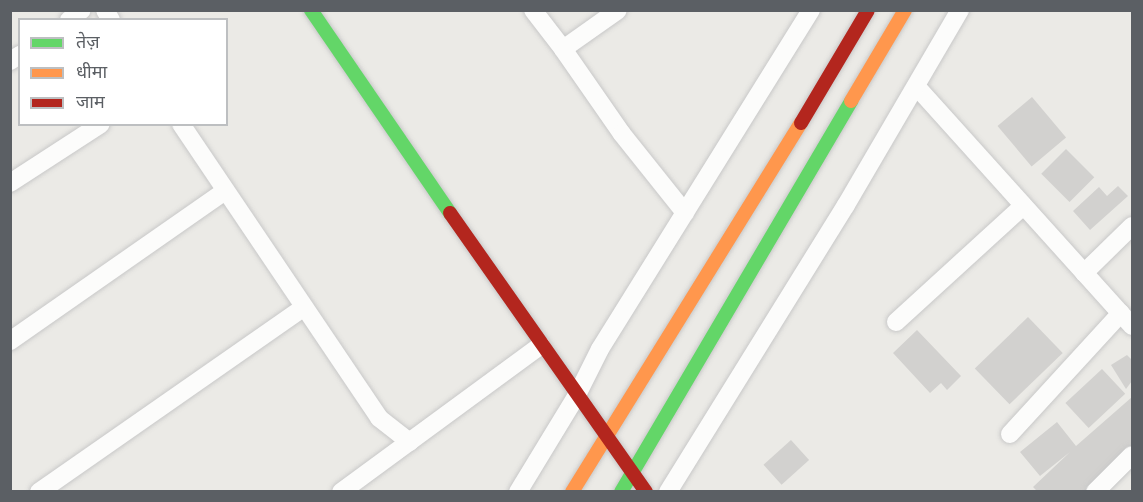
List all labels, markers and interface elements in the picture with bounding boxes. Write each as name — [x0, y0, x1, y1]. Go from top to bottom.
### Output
legend — [18, 18, 228, 126]
text: तेज़ — [76, 31, 100, 52]
text: धीमा — [76, 61, 107, 82]
text: जाम — [76, 91, 105, 112]

